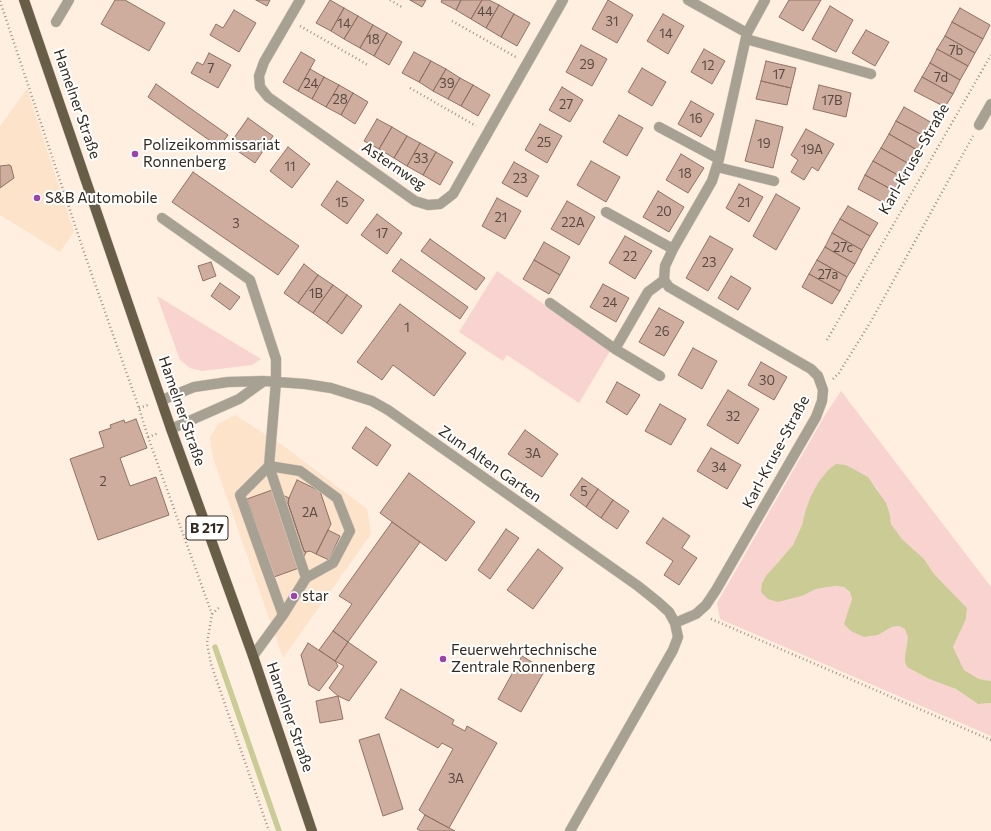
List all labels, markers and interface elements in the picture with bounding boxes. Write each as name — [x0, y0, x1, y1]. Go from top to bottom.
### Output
house number: 44 — [477, 4, 493, 20]
house number: 31 — [606, 14, 618, 30]
house number: 14 — [337, 16, 351, 32]
house number: 14 — [659, 26, 673, 42]
house number: 18 — [366, 32, 380, 48]
house number: 7b — [949, 43, 963, 59]
street label: Hamelner Straße — [50, 47, 104, 161]
house number: 29 — [579, 57, 595, 73]
house number: 12 — [702, 58, 714, 74]
house number: 7 — [208, 61, 214, 77]
house number: 17 — [773, 67, 785, 83]
house number: 7d — [934, 70, 948, 86]
house number: 24 — [304, 76, 318, 92]
house number: 39 — [439, 76, 455, 92]
house number: 28 — [332, 92, 348, 108]
house number: 17B — [822, 93, 842, 109]
house number: 27 — [559, 97, 573, 113]
street label: Karl-Kruse-Straße — [875, 100, 953, 218]
house number: 16 — [689, 111, 703, 127]
house number: 25 — [537, 135, 551, 151]
place label: Polizeikommissariat Ronnenberg — [143, 136, 280, 171]
house number: 19 — [757, 136, 771, 152]
street label: Asternweg — [359, 138, 429, 194]
house number: 19A — [801, 142, 823, 158]
marker: Polizeikommissariat Ronnenberg — [130, 149, 140, 159]
house number: 33 — [414, 151, 428, 167]
house number: 11 — [284, 159, 296, 175]
house number: 18 — [678, 166, 692, 182]
house number: 23 — [513, 171, 527, 187]
place label: S&B Automobile — [45, 189, 157, 207]
marker: S&B Automobile — [32, 193, 42, 203]
house number: 15 — [335, 195, 349, 211]
house number: 21 — [738, 195, 750, 211]
house number: 20 — [656, 204, 672, 220]
house number: 21 — [495, 210, 507, 226]
house number: 22A — [561, 215, 585, 231]
house number: 3 — [232, 216, 240, 232]
house number: 17 — [376, 226, 388, 242]
house number: 27c — [833, 240, 853, 256]
house number: 22 — [623, 249, 637, 265]
house number: 23 — [702, 255, 716, 271]
house number: 27a — [818, 267, 838, 283]
house number: 1B — [309, 286, 323, 302]
house number: 24 — [603, 295, 617, 311]
house number: 1 — [404, 320, 410, 336]
house number: 26 — [654, 324, 670, 340]
street label: Hamelner Straße — [155, 354, 209, 468]
house number: 30 — [759, 373, 775, 389]
street label: Karl-Kruse-Straße — [739, 393, 813, 511]
house number: 32 — [726, 409, 740, 425]
street label: Zum Alten Garten — [435, 422, 545, 506]
house number: 3A — [525, 446, 541, 462]
house number: 34 — [711, 460, 727, 476]
house number: 2 — [99, 474, 107, 490]
house number: 5 — [580, 484, 588, 500]
house number: 2A — [302, 505, 318, 521]
road number: B 217 — [186, 516, 228, 540]
place label: star — [302, 587, 329, 605]
marker: star — [289, 591, 299, 601]
place label: Feuerwehrtechnische Zentrale Ronnenberg — [451, 641, 597, 676]
marker: Feuerwehrtechnische Zentrale Ronnenberg — [438, 654, 448, 664]
street label: Hamelner Straße — [263, 660, 317, 774]
house number: 3A — [448, 771, 464, 787]

